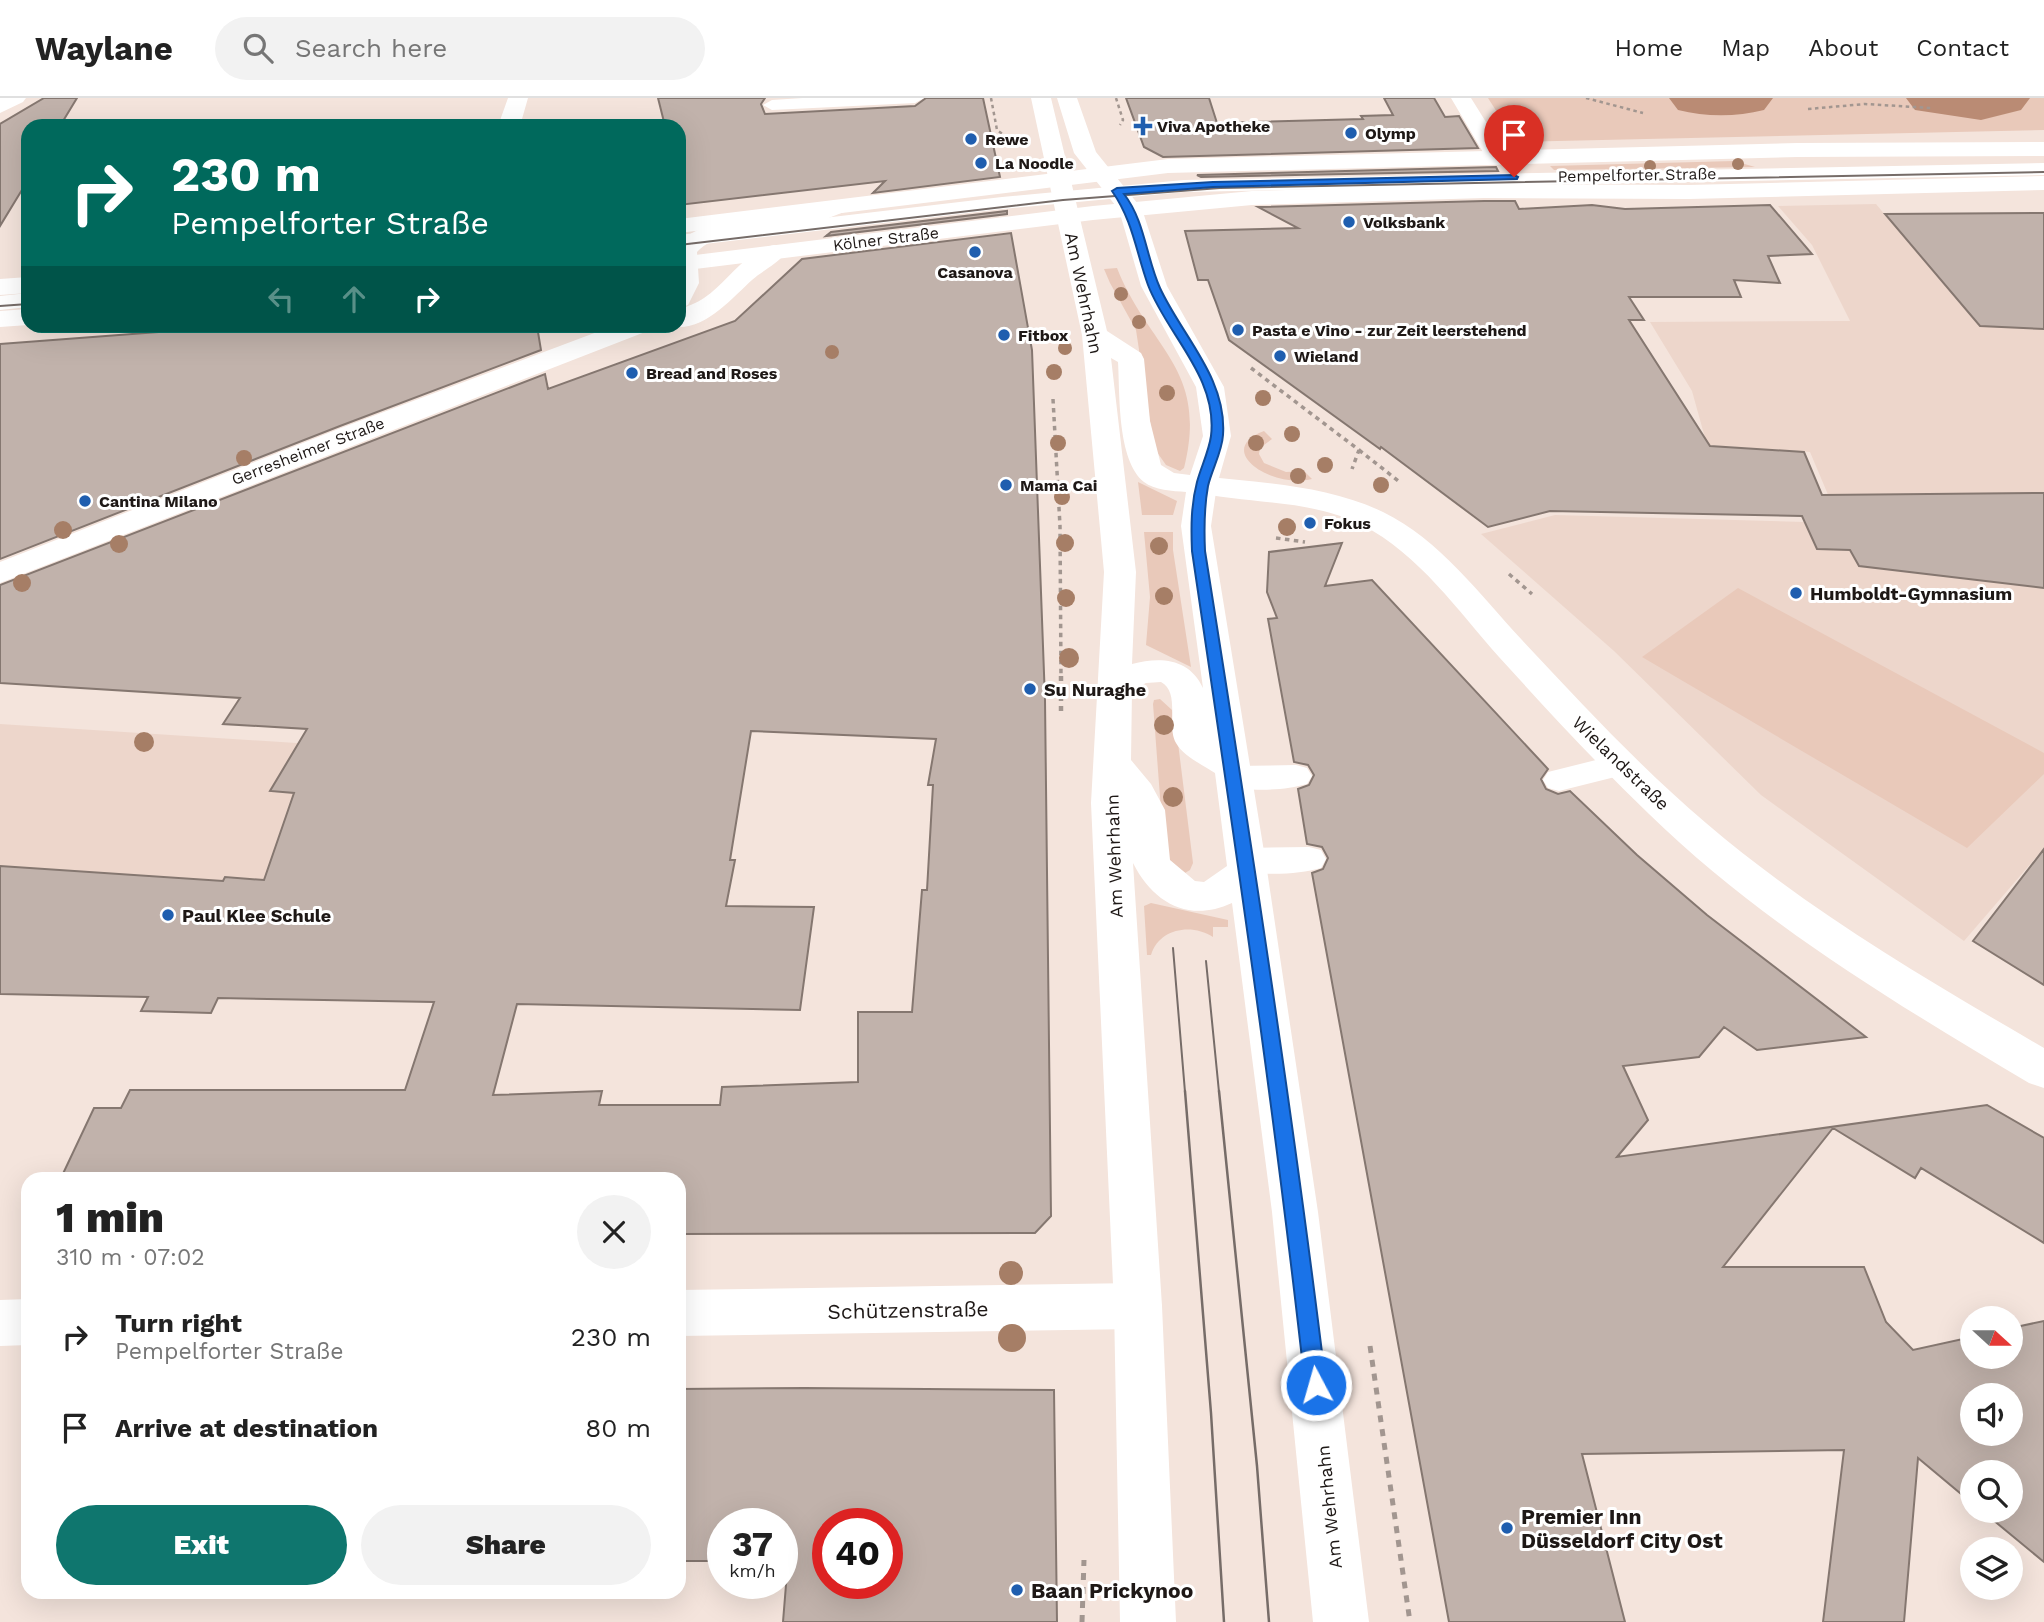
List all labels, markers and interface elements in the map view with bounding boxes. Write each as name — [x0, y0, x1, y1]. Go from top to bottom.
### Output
search box — [215, 17, 705, 80]
text: Waylane — [35, 29, 173, 68]
icon: search — [239, 29, 277, 67]
text: Search here — [295, 33, 447, 63]
text: Home — [1615, 34, 1683, 62]
text: Map — [1721, 34, 1770, 62]
text: About — [1808, 34, 1878, 62]
text: Contact — [1916, 34, 2009, 62]
pin — [1484, 105, 1544, 177]
icon: arrive — [1495, 116, 1533, 154]
place label: Viva Apotheke — [1157, 117, 1270, 136]
marker: Viva Apotheke — [1135, 118, 1151, 134]
place label: Olymp — [1365, 124, 1416, 143]
marker: Olymp — [1343, 125, 1359, 141]
place label: Rewe — [985, 130, 1028, 149]
marker: Rewe — [963, 131, 979, 147]
text: 230 m — [171, 145, 321, 203]
icon: right — [56, 147, 147, 238]
place label: La Noodle — [995, 154, 1074, 173]
marker: La Noodle — [973, 155, 989, 171]
street label: Pempelforter Straße — [1557, 164, 1717, 186]
text: Pempelforter Straße — [171, 204, 489, 242]
place label: Volksbank — [1363, 213, 1445, 232]
marker: Volksbank — [1341, 214, 1357, 230]
street label: Kölner Straße — [832, 223, 940, 255]
street label: Am Wehrhahn — [1061, 230, 1107, 356]
marker: Casanova — [967, 244, 983, 260]
place label: Casanova — [937, 263, 1013, 282]
icon: left — [262, 280, 300, 318]
icon: ahead — [335, 280, 373, 318]
icon: right — [408, 280, 446, 318]
place label: Pasta e Vino - zur Zeit leerstehend — [1252, 321, 1527, 340]
marker: Pasta e Vino - zur Zeit leerstehend — [1230, 322, 1246, 338]
place label: Fitbox — [1018, 326, 1069, 345]
marker: Fitbox — [996, 327, 1012, 343]
place label: Wieland — [1294, 347, 1358, 366]
marker: Wieland — [1272, 348, 1288, 364]
place label: Bread and Roses — [646, 364, 778, 383]
marker: Bread and Roses — [624, 365, 640, 381]
street label: Gerresheimer Straße — [229, 413, 387, 489]
place label: Mama Cai — [1020, 476, 1097, 495]
marker: Mama Cai — [998, 477, 1014, 493]
place label: Cantina Milano — [99, 492, 218, 511]
marker: Cantina Milano — [77, 493, 93, 509]
place label: Fokus — [1324, 514, 1371, 533]
marker: Fokus — [1302, 515, 1318, 531]
place label: Humboldt-Gymnasium — [1810, 583, 2012, 604]
marker: Humboldt-Gymnasium — [1788, 585, 1804, 601]
place label: Su Nuraghe — [1044, 679, 1146, 700]
marker: Su Nuraghe — [1022, 681, 1038, 697]
street label: Wielandstraße — [1568, 712, 1674, 814]
street label: Am Wehrhahn — [1101, 794, 1127, 918]
place label: Paul Klee Schule — [182, 905, 331, 926]
marker: Paul Klee Schule — [160, 907, 176, 923]
text: 1 min — [56, 1193, 164, 1242]
button: close — [577, 1195, 651, 1269]
text: 310 m · 07:02 — [56, 1244, 205, 1271]
street label: Schützenstraße — [827, 1296, 989, 1324]
north arrow — [1960, 1306, 2023, 1368]
map controls — [1960, 1306, 2023, 1600]
text: Turn right — [115, 1308, 242, 1338]
icon: right — [56, 1318, 94, 1356]
text: 230 m — [571, 1322, 651, 1352]
text: Pempelforter Straße — [115, 1338, 343, 1365]
position arrow — [1279, 1348, 1353, 1422]
button: sound — [1960, 1383, 2023, 1446]
icon: arrive — [56, 1409, 94, 1447]
text: Arrive at destination — [115, 1413, 378, 1443]
text: 80 m — [585, 1413, 651, 1443]
street label: Am Wehrhahn — [1312, 1444, 1346, 1570]
button: search — [1960, 1460, 2023, 1523]
place label: Premier Inn Düsseldorf City Ost — [1521, 1504, 1723, 1553]
button: Exit — [56, 1505, 347, 1585]
button: Share — [361, 1505, 651, 1585]
speed limit sign: 40 — [812, 1508, 903, 1599]
marker: Premier Inn Düsseldorf City Ost — [1499, 1520, 1515, 1536]
text: 37 — [732, 1523, 773, 1565]
button: layers — [1960, 1537, 2023, 1600]
text: km/h — [729, 1560, 776, 1581]
place label: Baan Prickynoo — [1031, 1578, 1193, 1603]
marker: Baan Prickynoo — [1009, 1582, 1025, 1598]

